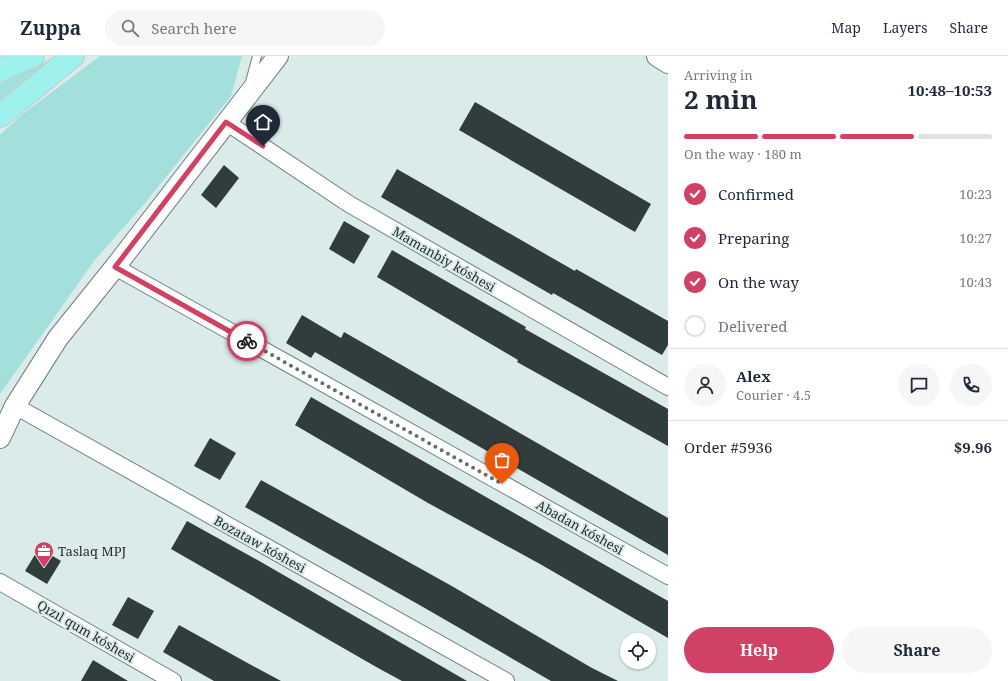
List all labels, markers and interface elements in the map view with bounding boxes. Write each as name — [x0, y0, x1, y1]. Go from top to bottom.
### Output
search box — [105, 10, 385, 46]
text: Zuppa — [20, 15, 81, 41]
icon: search — [119, 17, 141, 39]
text: Search here — [151, 18, 236, 38]
text: Map — [831, 18, 861, 37]
text: Layers — [883, 18, 928, 37]
text: Share — [950, 18, 988, 37]
text: Arriving in — [684, 66, 753, 84]
text: 10:48–10:53 — [908, 80, 992, 100]
text: 2 min — [684, 81, 758, 117]
pin — [246, 105, 280, 146]
icon: home — [252, 111, 274, 133]
text: On the way · 180 m — [684, 145, 802, 163]
icon: check — [684, 183, 706, 205]
text: Confirmed — [718, 184, 794, 204]
text: 10:23 — [959, 185, 992, 203]
street label: Mamanbiy kóshesi — [389, 222, 499, 296]
icon: check — [684, 227, 706, 249]
text: Preparing — [718, 228, 789, 248]
text: 10:27 — [959, 229, 992, 247]
icon: check — [684, 271, 706, 293]
text: On the way — [718, 272, 799, 292]
text: 10:43 — [959, 273, 992, 291]
text: Delivered — [718, 316, 787, 336]
courier — [227, 321, 267, 361]
icon: bike — [236, 330, 258, 352]
button: person — [684, 364, 726, 406]
button: chat — [898, 364, 940, 406]
button: phone — [950, 364, 992, 406]
text: Alex — [736, 366, 771, 386]
text: Courier · 4.5 — [736, 386, 811, 404]
text: Order #5936 — [684, 437, 772, 457]
text: $9.96 — [954, 437, 992, 457]
pin — [485, 443, 519, 484]
icon: bag — [491, 449, 513, 471]
street label: Abadan kóshesi — [533, 495, 627, 559]
street label: Bozataw kóshesi — [211, 511, 309, 577]
office icon: Taslaq MPJ — [33, 540, 55, 568]
place label: Taslaq MPJ — [58, 542, 127, 560]
street label: Qızıl qum kóshesi — [34, 596, 138, 666]
button: Help — [684, 627, 834, 673]
button: Share — [842, 627, 992, 673]
map controls — [620, 633, 656, 669]
button: locate — [620, 633, 656, 669]

